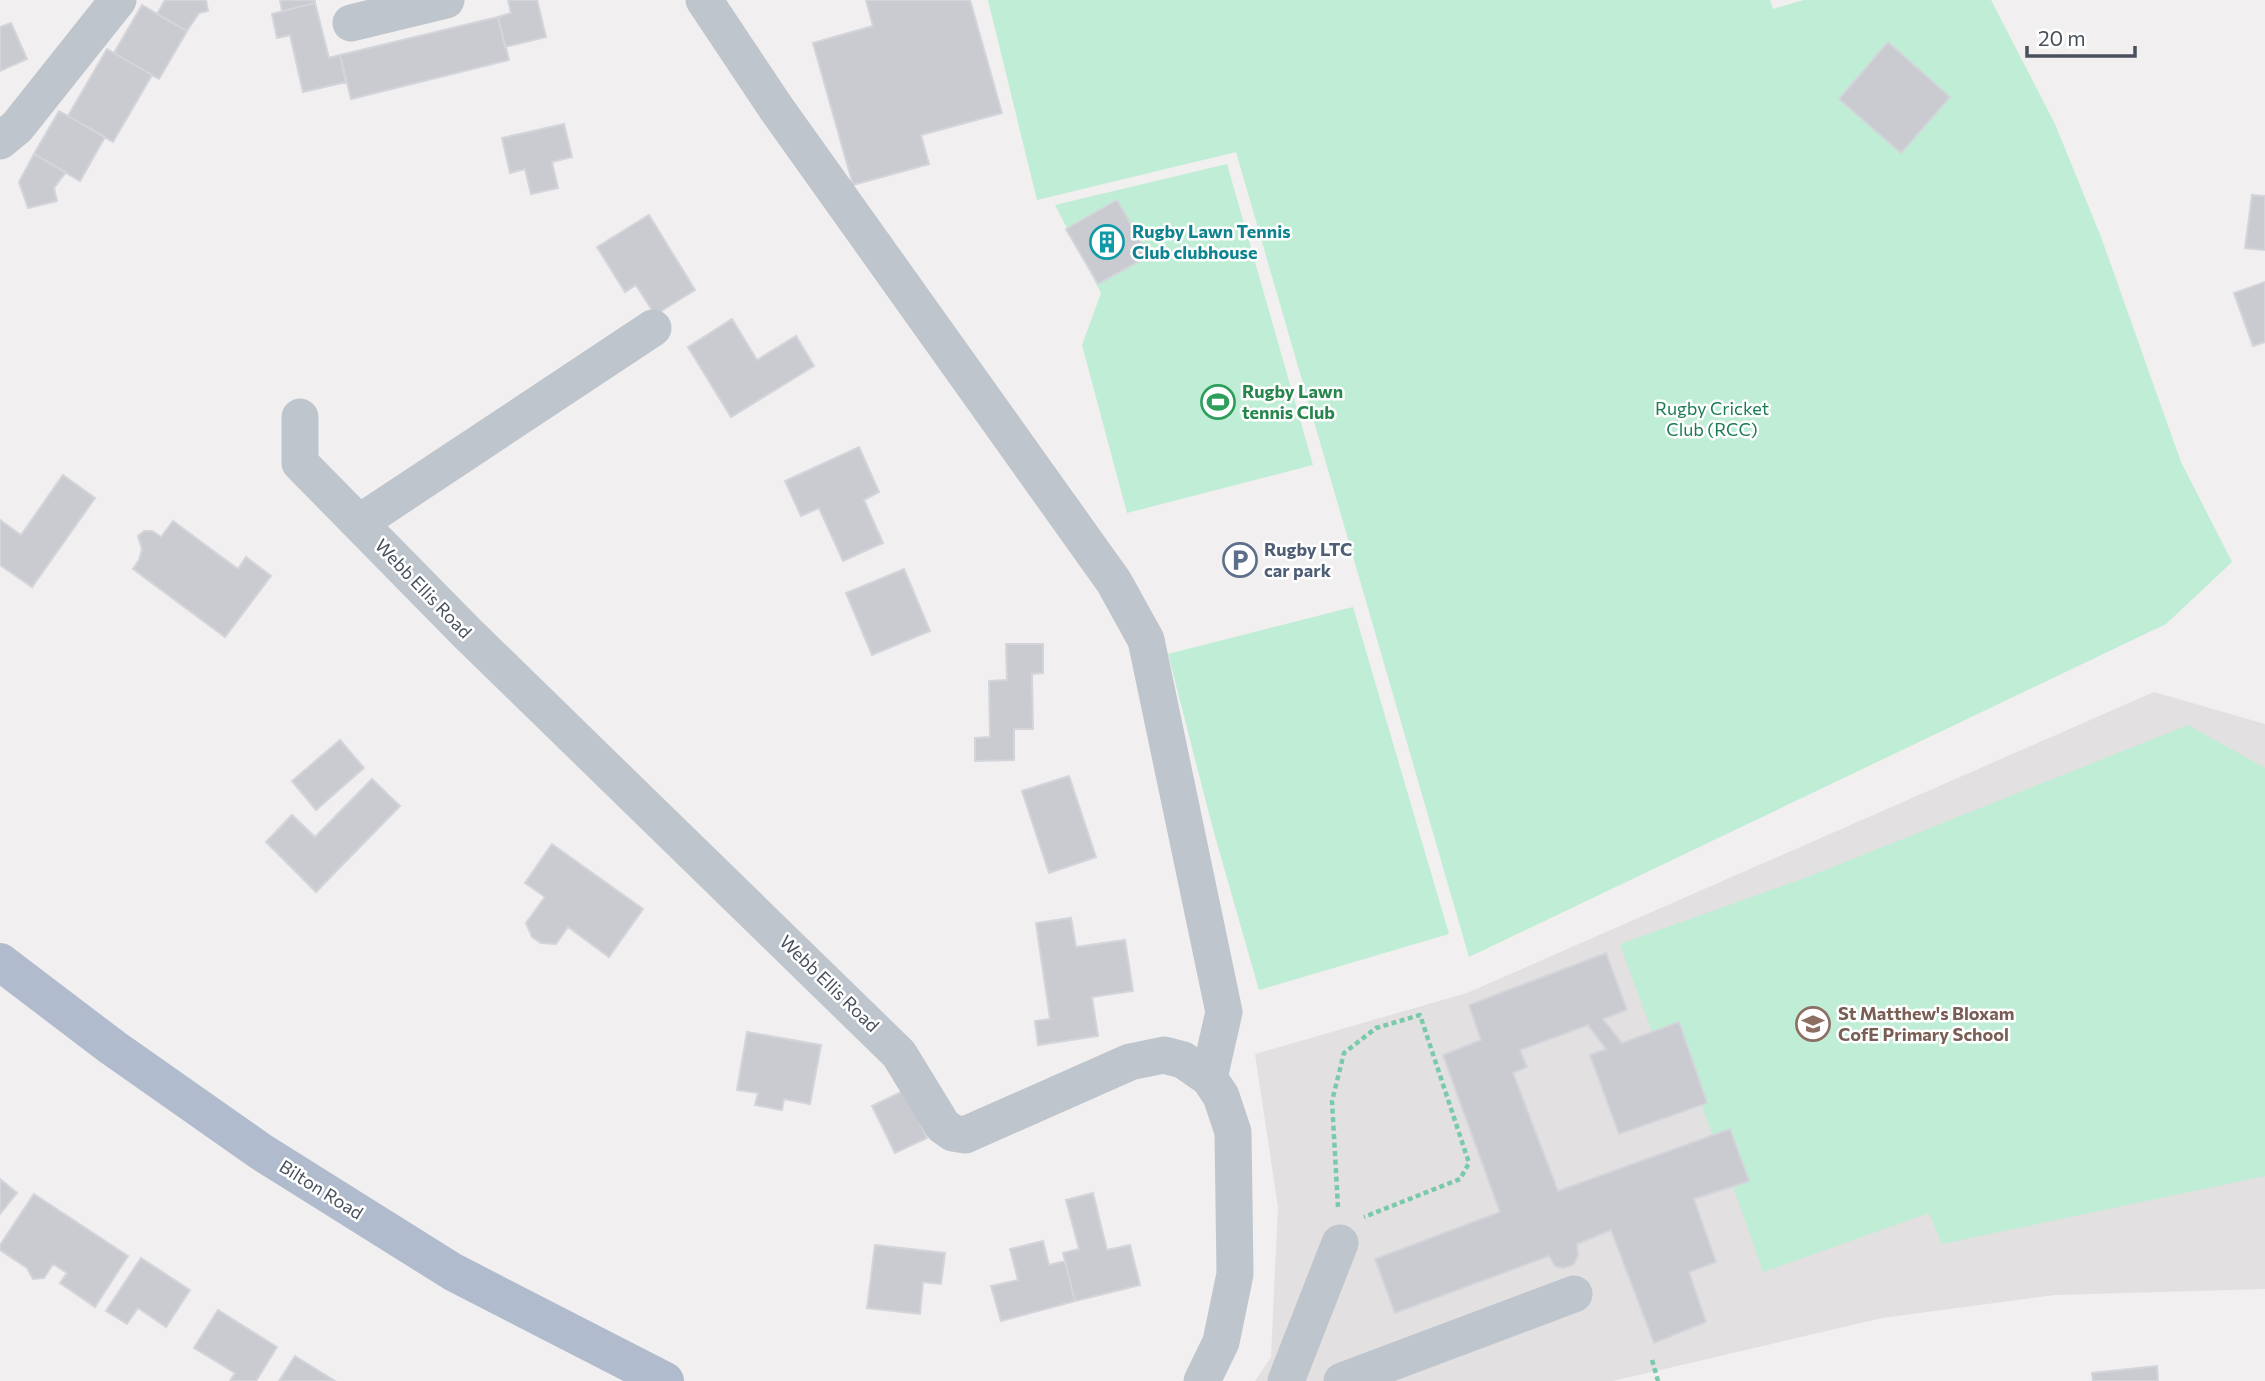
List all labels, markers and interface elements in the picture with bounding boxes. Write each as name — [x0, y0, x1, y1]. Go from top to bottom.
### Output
scale bar — [2027, 14, 2136, 58]
text: 20 m — [2038, 25, 2086, 50]
place label: Rugby Lawn Tennis Club clubhouse — [1132, 220, 1291, 263]
building icon: Rugby Lawn Tennis Club clubhouse — [1088, 223, 1126, 261]
place label: Rugby Lawn tennis Club — [1242, 380, 1343, 423]
sports icon: Rugby Lawn tennis Club — [1199, 383, 1237, 421]
park label: Rugby Cricket Club (RCC) — [1655, 397, 1769, 440]
street label: Webb Ellis Road — [371, 534, 477, 643]
place label: Rugby LTC car park — [1264, 538, 1352, 581]
parking icon: Rugby LTC car park — [1221, 541, 1259, 579]
street label: Webb Ellis Road — [775, 930, 884, 1036]
place label: St Matthew's Bloxam CofE Primary School — [1838, 1002, 2014, 1045]
school or university icon: St Matthew's Bloxam CofE Primary School — [1794, 1005, 1832, 1043]
street label: Bilton Road — [276, 1155, 367, 1224]

